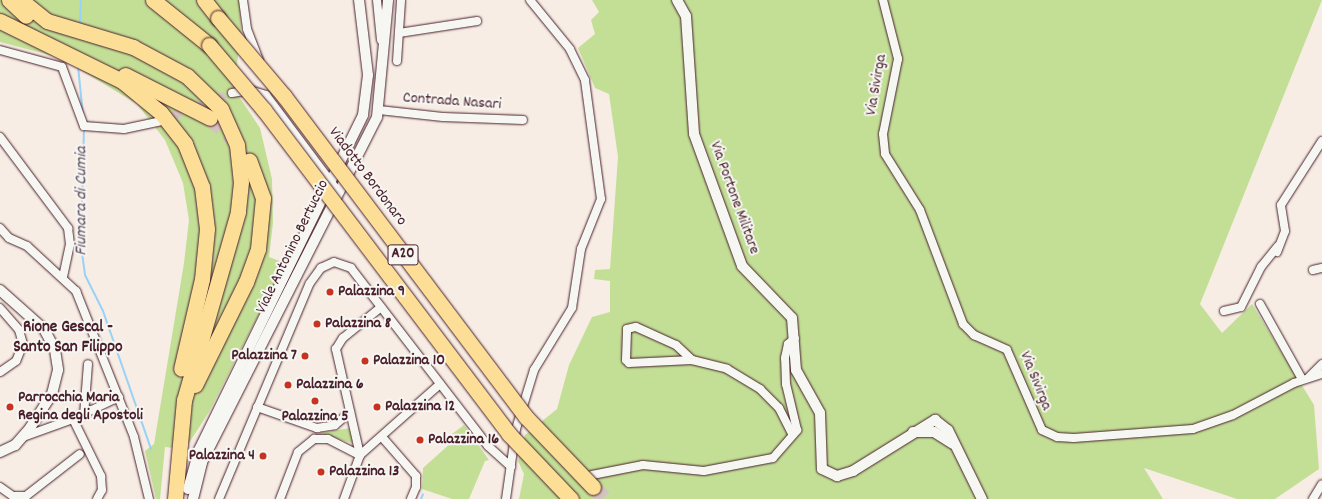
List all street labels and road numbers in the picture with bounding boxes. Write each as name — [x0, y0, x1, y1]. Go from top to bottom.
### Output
street label: Via Sivirga — [862, 53, 892, 117]
street label: Contrada Nasari — [402, 89, 502, 115]
street label: Viadotto Bordonaro — [324, 124, 410, 230]
street label: Via Portone Militare — [705, 139, 763, 257]
street label: Viale Antonino Bertuccio — [252, 177, 334, 317]
road number: A20 — [387, 242, 419, 268]
street label: Via Sivirga — [1015, 349, 1055, 413]

